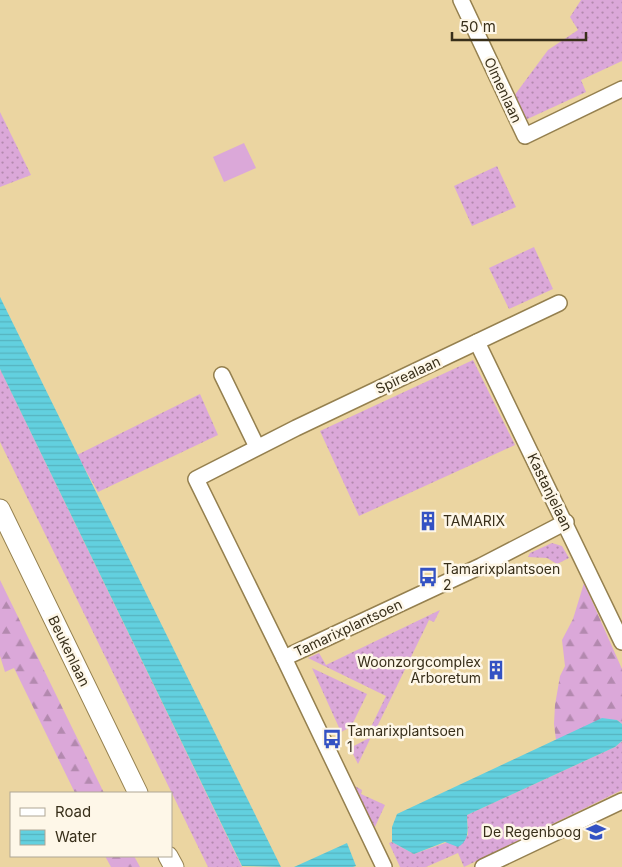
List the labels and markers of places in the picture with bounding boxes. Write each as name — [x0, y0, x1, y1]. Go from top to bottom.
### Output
building icon: TAMARIX — [417, 510, 439, 532]
place label: TAMARIX — [443, 512, 506, 529]
place label: Tamarixplantsoen 2 — [443, 560, 560, 593]
bus stop icon: Tamarixplantsoen 2 — [417, 566, 439, 588]
place label: Woonzorgcomplex Arboretum — [357, 653, 481, 686]
building icon: Woonzorgcomplex Arboretum — [485, 659, 507, 681]
place label: Tamarixplantsoen 1 — [347, 722, 464, 755]
bus stop icon: Tamarixplantsoen 1 — [321, 728, 343, 750]
school or university icon: De Regenboog — [585, 821, 607, 843]
place label: De Regenboog — [483, 823, 581, 840]

